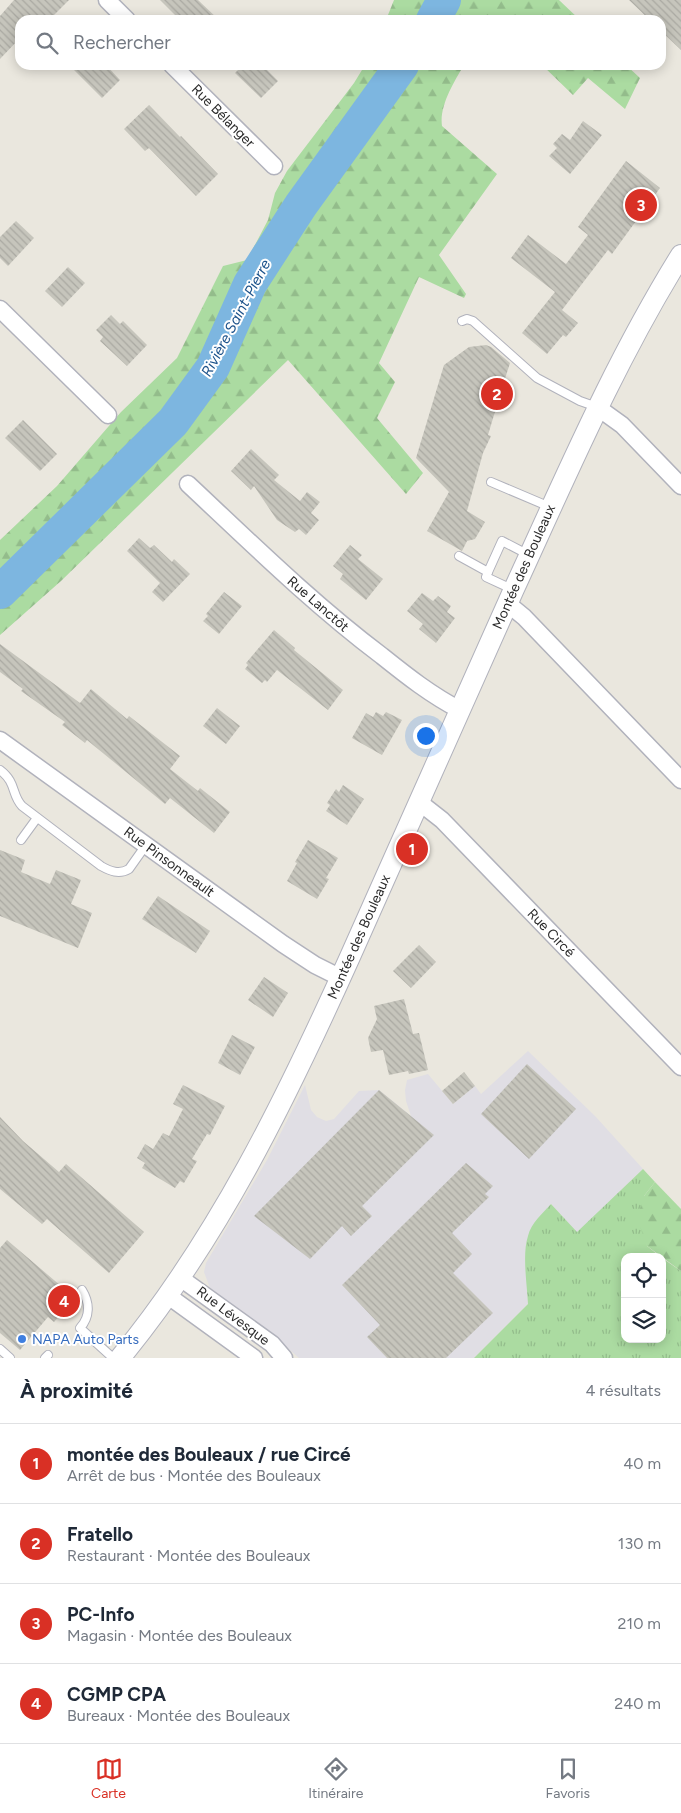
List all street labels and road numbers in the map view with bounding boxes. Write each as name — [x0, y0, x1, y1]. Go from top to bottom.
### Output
street label: Rue Bélanger — [188, 81, 258, 151]
street label: Montée des Bouleaux — [489, 502, 559, 632]
street label: Rue Lanctôt — [284, 573, 352, 635]
street label: Rue Pinsonneault — [120, 823, 218, 901]
street label: Montée des Bouleaux — [324, 872, 394, 1002]
street label: Rue Circé — [524, 905, 579, 961]
street label: Rue Lévesque — [193, 1283, 273, 1349]

